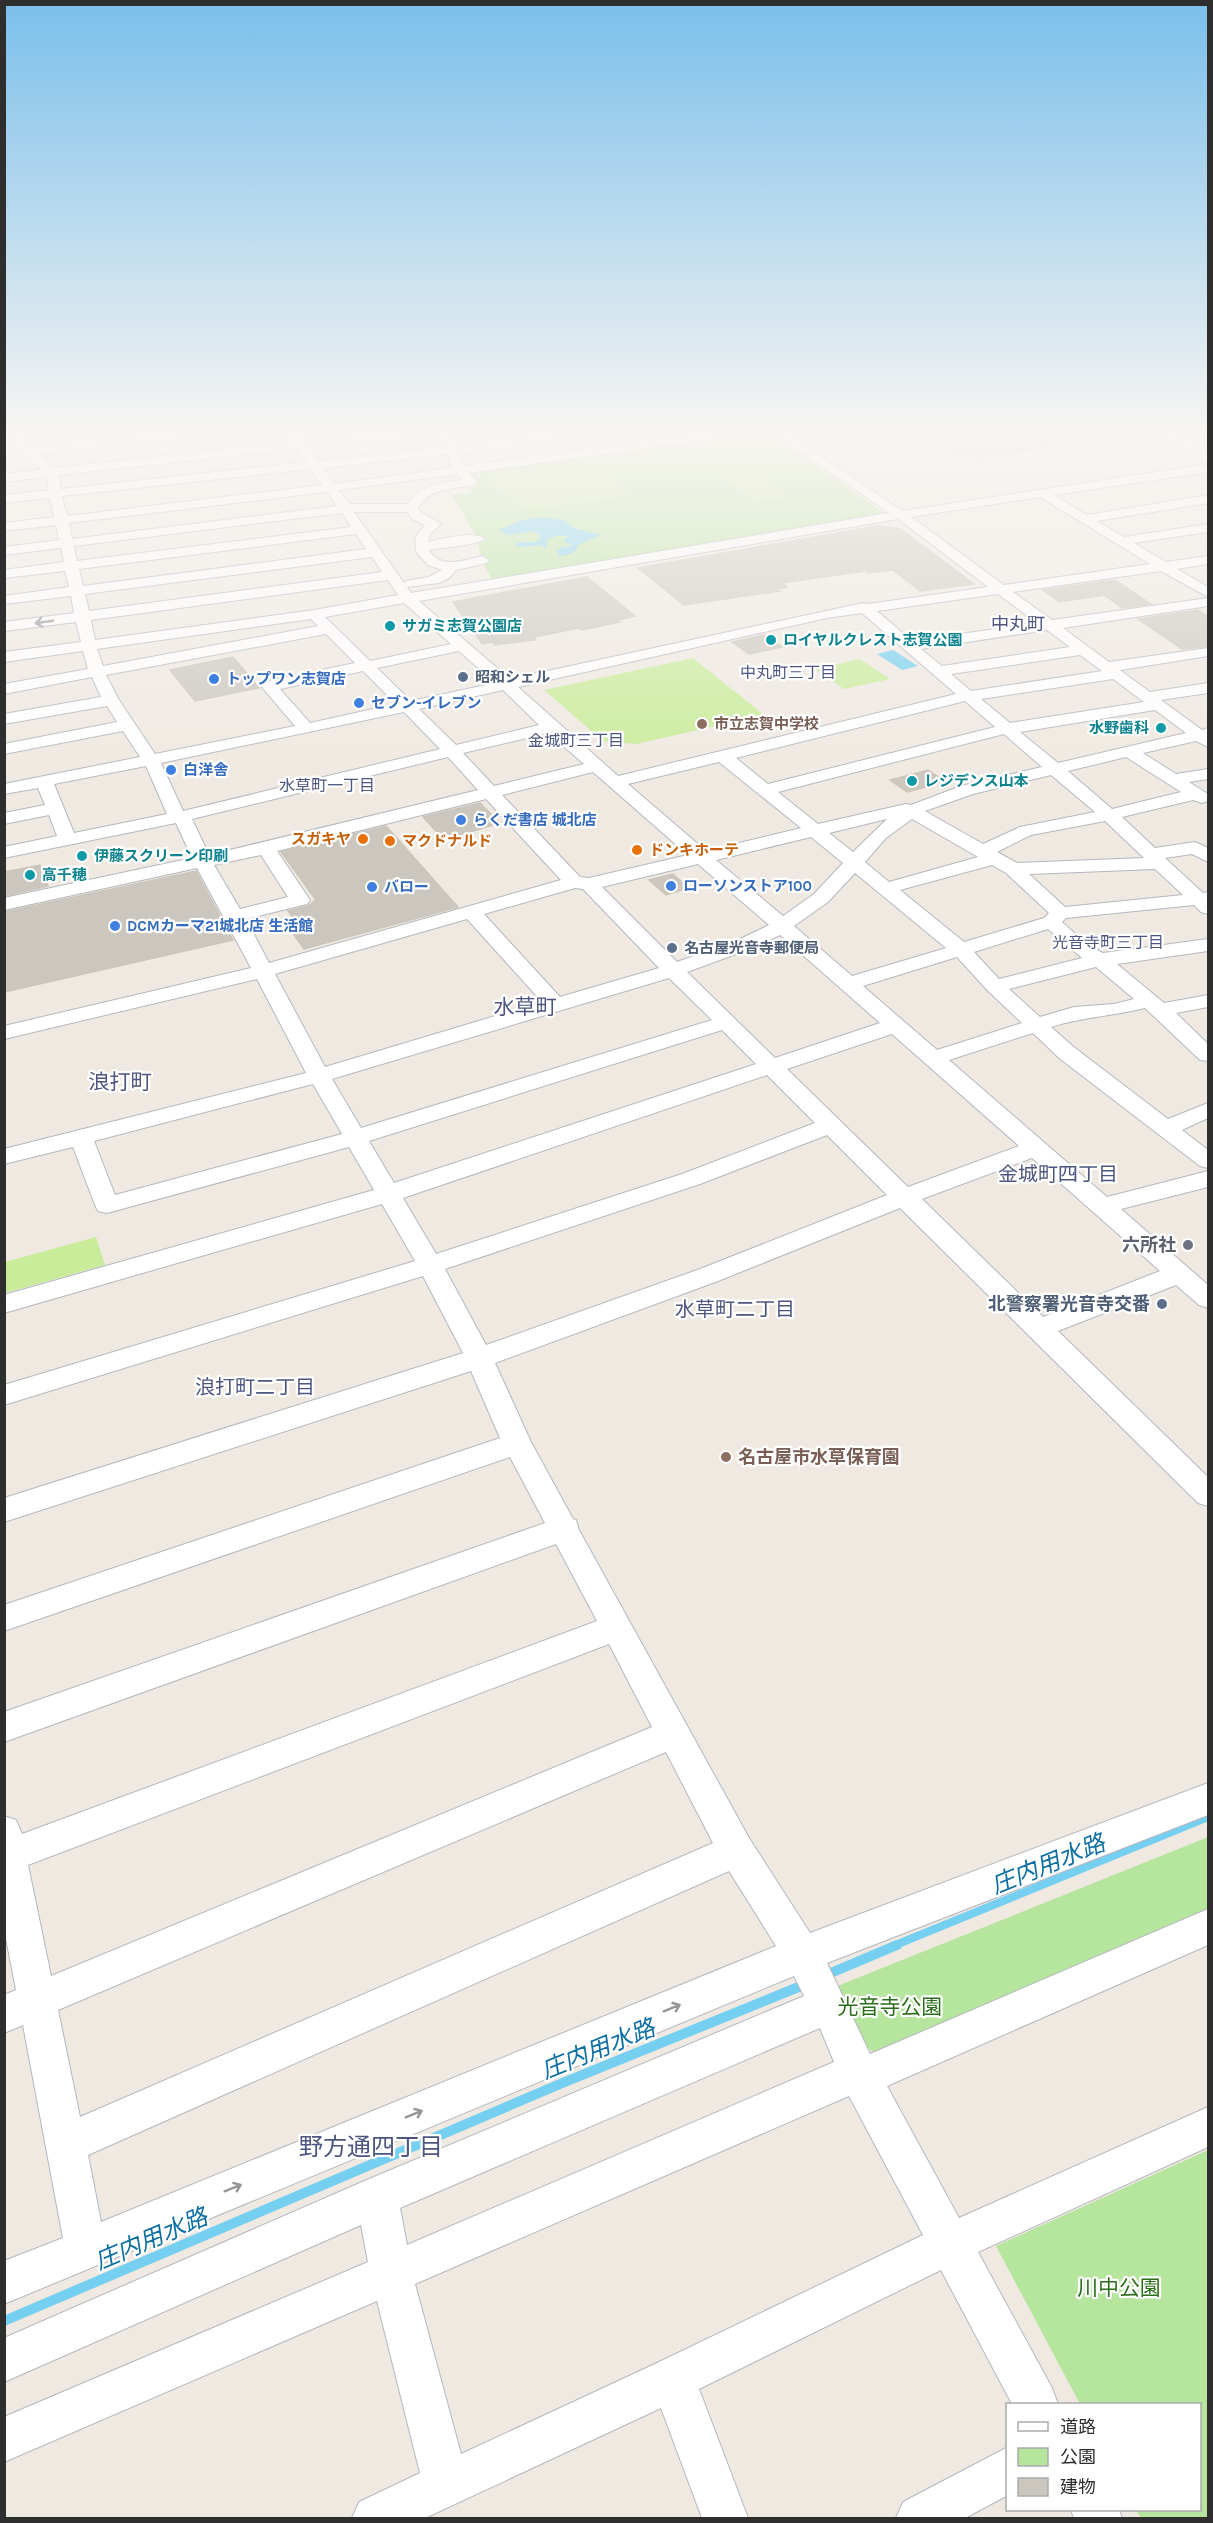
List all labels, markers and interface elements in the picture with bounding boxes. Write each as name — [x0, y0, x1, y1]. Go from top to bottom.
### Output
district label: 中丸町 — [991, 613, 1045, 635]
one-way arrow — [35, 616, 54, 627]
place label: サガミ志賀公園店 — [402, 617, 522, 635]
marker: サガミ志賀公園店 — [383, 619, 397, 633]
place label: ロイヤルクレスト志賀公園 — [783, 631, 963, 649]
marker: ロイヤルクレスト志賀公園 — [764, 633, 778, 647]
district label: 中丸町三丁目 — [740, 663, 836, 682]
place label: 昭和シェル — [475, 668, 550, 686]
place label: トップワン志賀店 — [226, 670, 346, 688]
marker: 昭和シェル — [456, 670, 470, 684]
marker: トップワン志賀店 — [207, 672, 221, 686]
place label: セブン-イレブン — [371, 694, 482, 712]
marker: セブン-イレブン — [352, 696, 366, 710]
place label: 市立志賀中学校 — [714, 715, 819, 733]
marker: 市立志賀中学校 — [695, 717, 709, 731]
place label: 水野歯科 — [1089, 719, 1149, 737]
marker: 水野歯科 — [1154, 721, 1168, 735]
district label: 金城町三丁目 — [528, 731, 624, 750]
place label: 白洋舎 — [183, 761, 229, 779]
marker: 白洋舎 — [164, 763, 178, 777]
place label: レジデンス山本 — [924, 772, 1029, 790]
marker: レジデンス山本 — [905, 774, 919, 788]
district label: 水草町一丁目 — [279, 776, 375, 795]
place label: らくだ書店 城北店 — [473, 811, 597, 829]
marker: らくだ書店 城北店 — [454, 813, 468, 827]
place label: スガキヤ — [291, 830, 351, 848]
marker: スガキヤ — [356, 832, 370, 846]
place label: マクドナルド — [402, 832, 492, 850]
marker: マクドナルド — [383, 834, 397, 848]
place label: ドンキホーテ — [649, 841, 739, 859]
marker: ドンキホーテ — [630, 843, 644, 857]
place label: 伊藤スクリーン印刷 — [94, 847, 228, 865]
marker: 伊藤スクリーン印刷 — [75, 849, 89, 863]
place label: 高千穂 — [42, 866, 87, 884]
marker: 高千穂 — [23, 868, 37, 882]
place label: ローソンストア100 — [683, 877, 812, 895]
place label: バロー — [384, 878, 429, 896]
marker: ローソンストア100 — [664, 879, 678, 893]
marker: バロー — [365, 880, 379, 894]
place label: DCMカーマ21城北店 生活館 — [127, 917, 313, 935]
marker: DCMカーマ21城北店 生活館 — [108, 919, 122, 933]
district label: 光音寺町三丁目 — [1052, 933, 1164, 952]
place label: 名古屋光音寺郵便局 — [684, 939, 819, 957]
marker: 名古屋光音寺郵便局 — [665, 941, 679, 955]
district label: 水草町 — [494, 995, 557, 1019]
district label: 浪打町 — [89, 1070, 152, 1094]
district label: 金城町四丁目 — [998, 1163, 1118, 1186]
place label: 六所社 — [1122, 1234, 1176, 1256]
marker: 六所社 — [1181, 1238, 1195, 1252]
place label: 北警察署光音寺交番 — [988, 1293, 1150, 1315]
marker: 北警察署光音寺交番 — [1155, 1297, 1169, 1311]
district label: 水草町二丁目 — [675, 1298, 795, 1321]
district label: 浪打町二丁目 — [195, 1376, 315, 1399]
place label: 名古屋市水草保育園 — [738, 1446, 900, 1468]
marker: 名古屋市水草保育園 — [719, 1450, 733, 1464]
water label: 庄内用水路 — [987, 1828, 1111, 1899]
park label: 光音寺公園 — [838, 1995, 943, 2019]
one-way arrow — [662, 2002, 680, 2013]
water label: 庄内用水路 — [537, 2013, 661, 2084]
one-way arrow — [404, 2108, 422, 2119]
district label: 野方通四丁目 — [299, 2133, 443, 2161]
one-way arrow — [223, 2182, 242, 2193]
water label: 庄内用水路 — [90, 2202, 214, 2275]
park label: 川中公園 — [1077, 2276, 1161, 2300]
legend — [1006, 2403, 1201, 2511]
text: 道路 — [1060, 2416, 1096, 2438]
text: 公園 — [1060, 2446, 1096, 2468]
text: 建物 — [1060, 2476, 1096, 2498]

